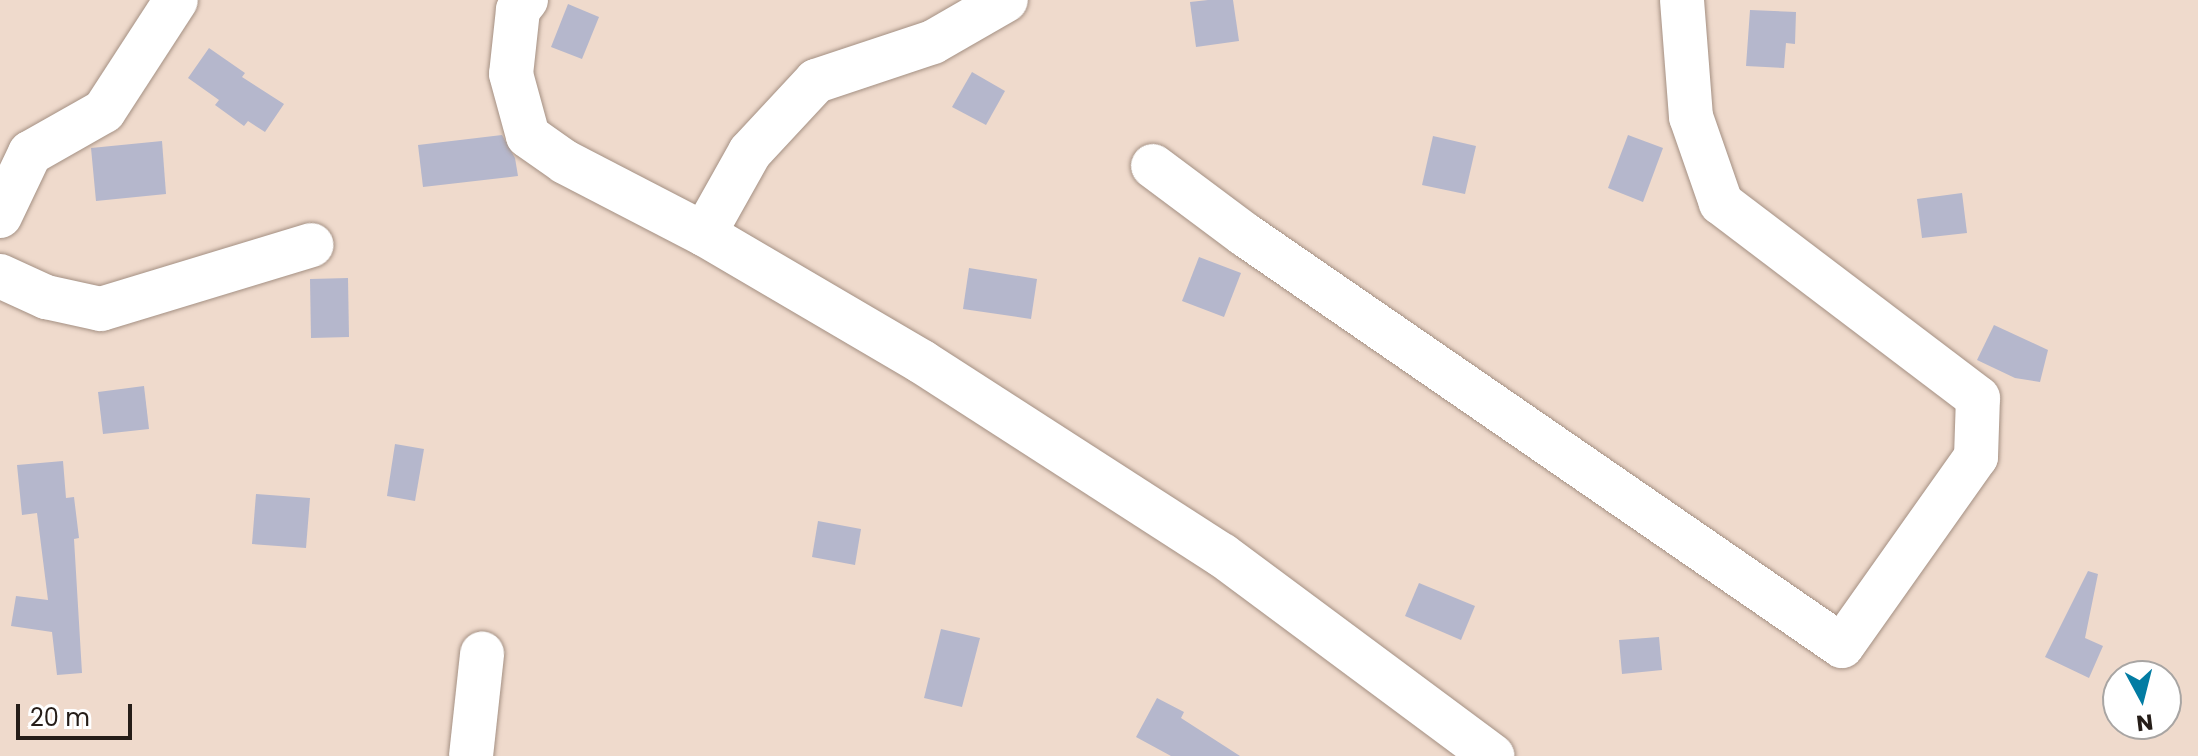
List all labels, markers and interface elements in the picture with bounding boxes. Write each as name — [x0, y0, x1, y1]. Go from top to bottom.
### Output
north arrow — [2102, 660, 2182, 740]
scale bar — [20, 688, 136, 738]
text: 20 m — [30, 701, 90, 734]
text: N — [2135, 706, 2155, 739]

